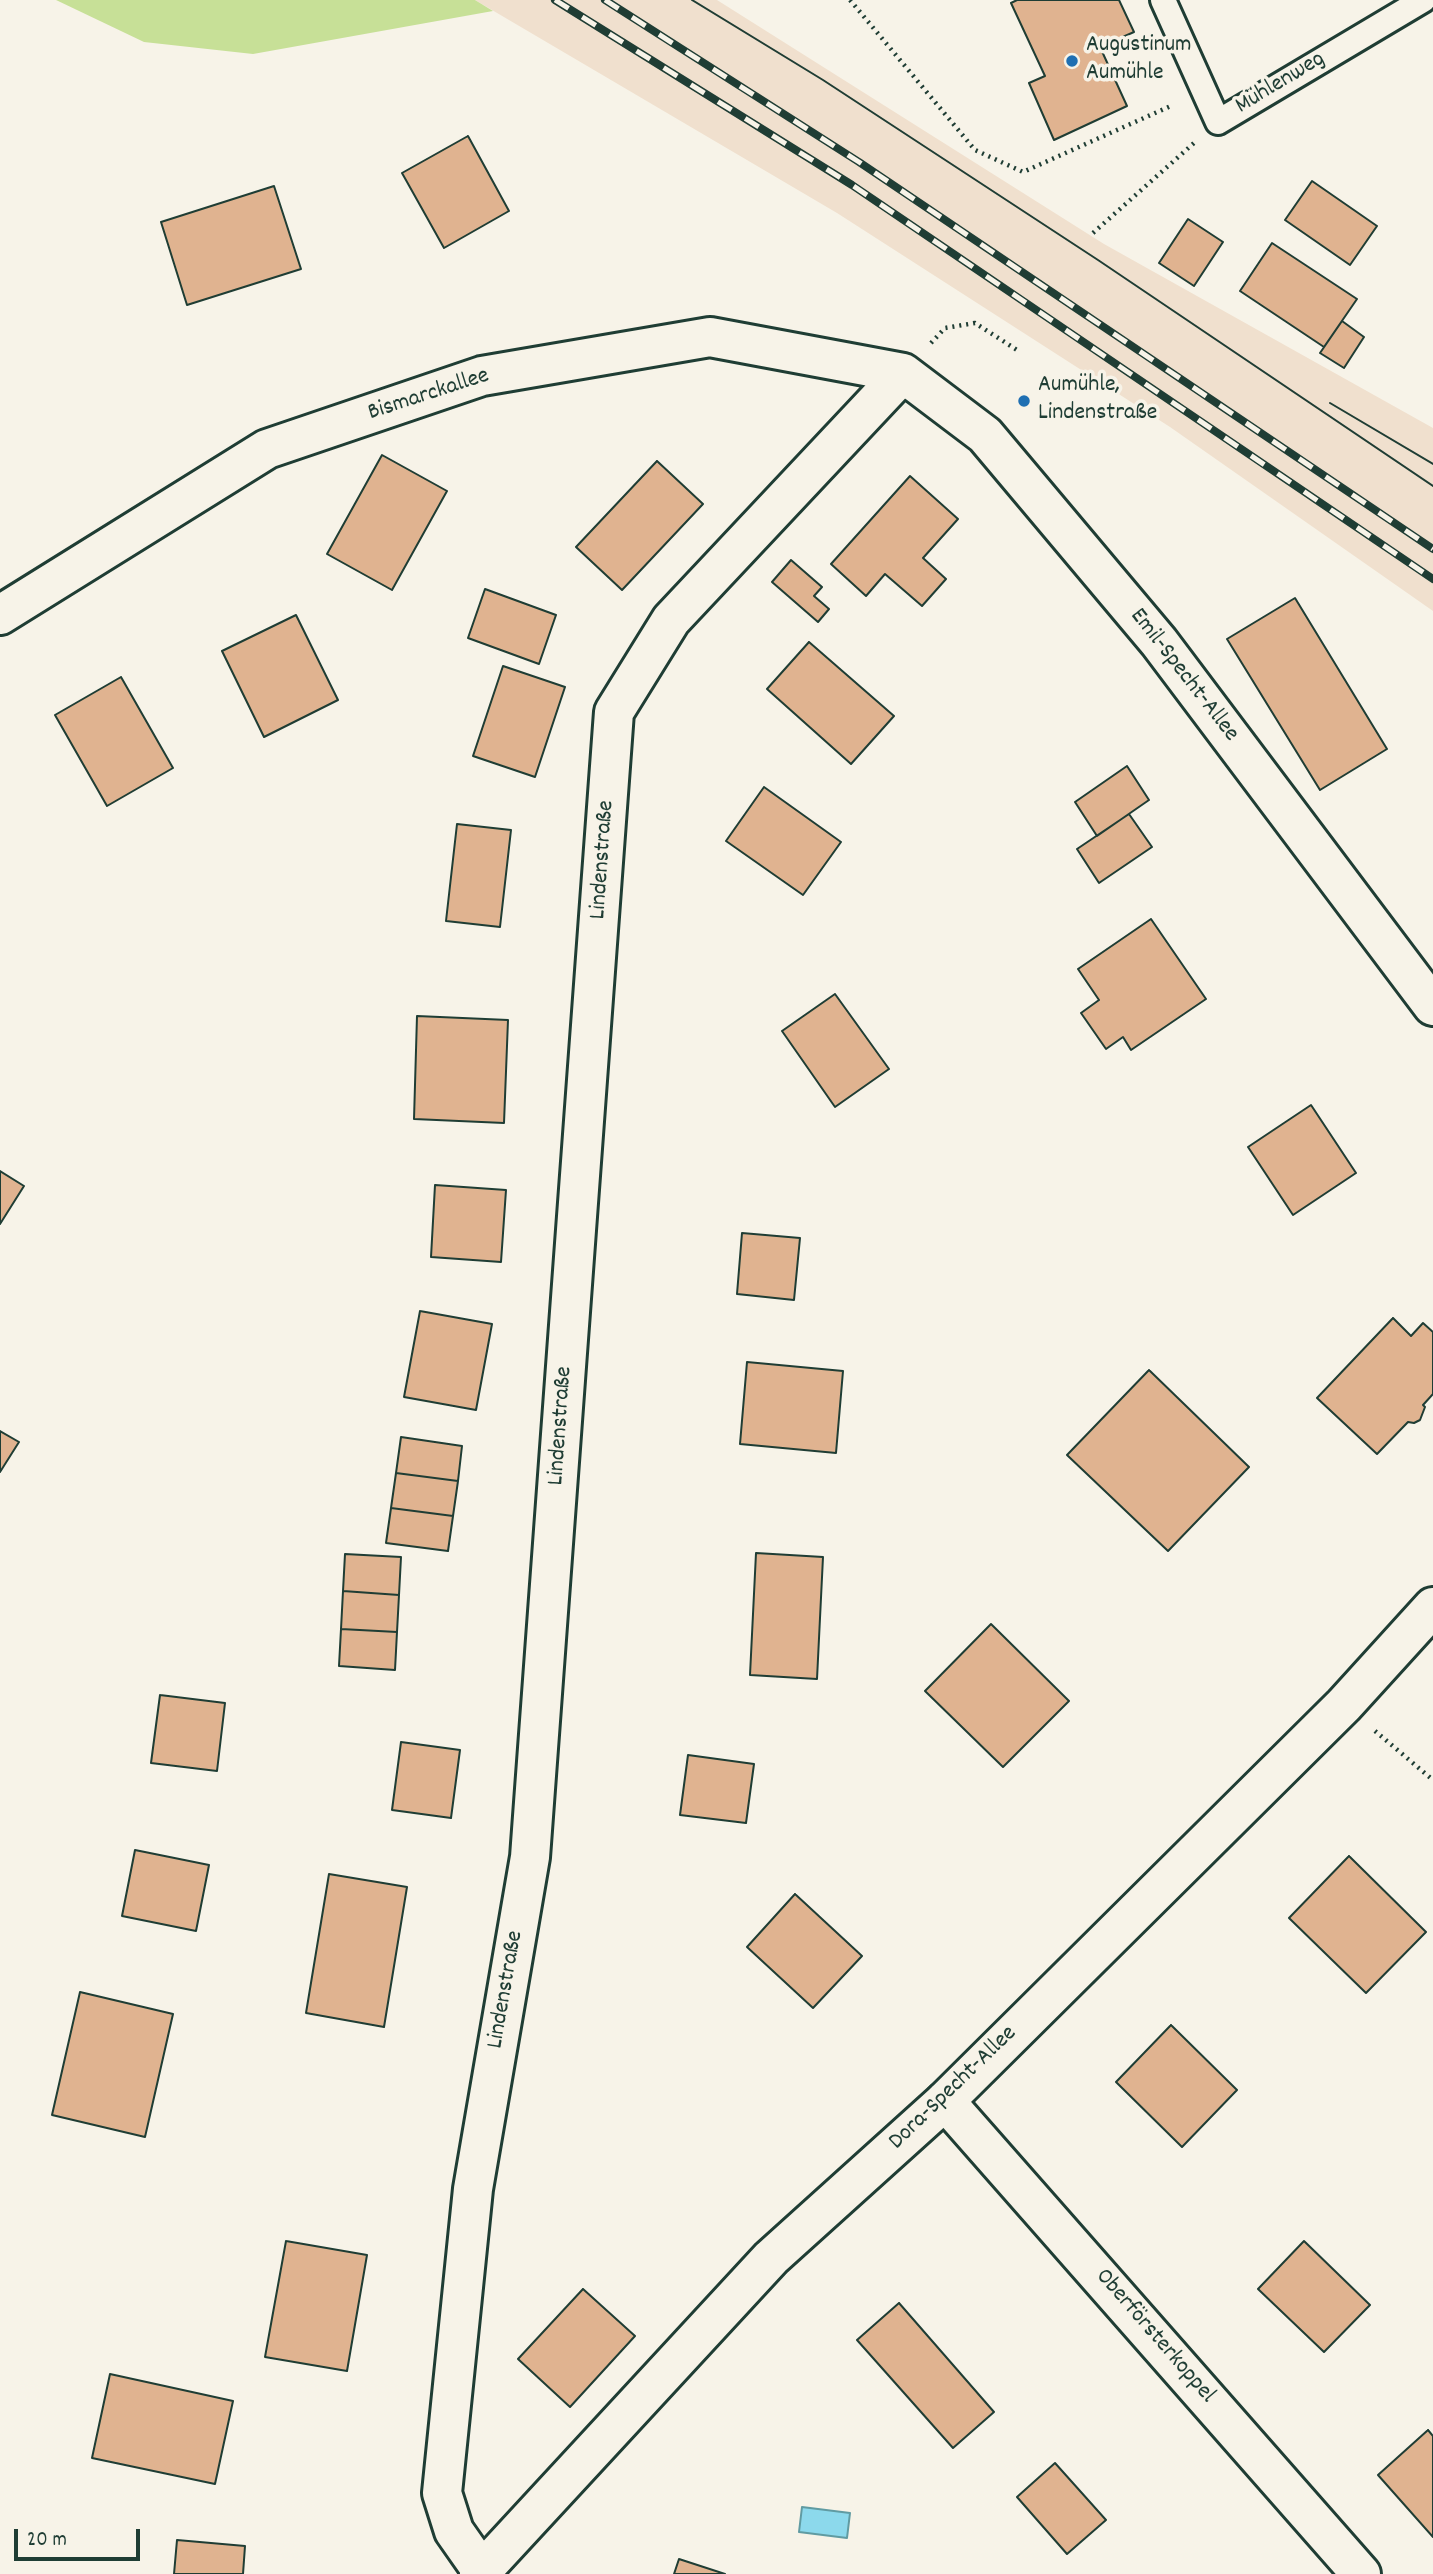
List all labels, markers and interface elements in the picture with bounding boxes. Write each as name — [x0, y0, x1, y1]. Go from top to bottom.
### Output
place label: Augustinum Aumühle — [1086, 33, 1192, 89]
street label: Mühlenweg — [1231, 46, 1331, 122]
marker: Augustinum Aumühle — [1064, 53, 1080, 69]
street label: Bismarckallee — [365, 363, 493, 429]
place label: Aumühle, Lindenstraße — [1038, 373, 1157, 429]
marker: Aumühle, Lindenstraße — [1016, 393, 1032, 409]
street label: Emil-Specht-Allee — [1122, 604, 1244, 748]
street label: Lindenstraße — [585, 800, 623, 920]
street label: Lindenstraße — [543, 1366, 581, 1486]
street label: Lindenstraße — [482, 1929, 532, 2051]
street label: Dora-Specht-Allee — [884, 2021, 1024, 2157]
street label: Oberförsterkoppel — [1088, 2264, 1220, 2410]
scale bar — [18, 2514, 144, 2558]
text: 20 m — [27, 2526, 67, 2556]

